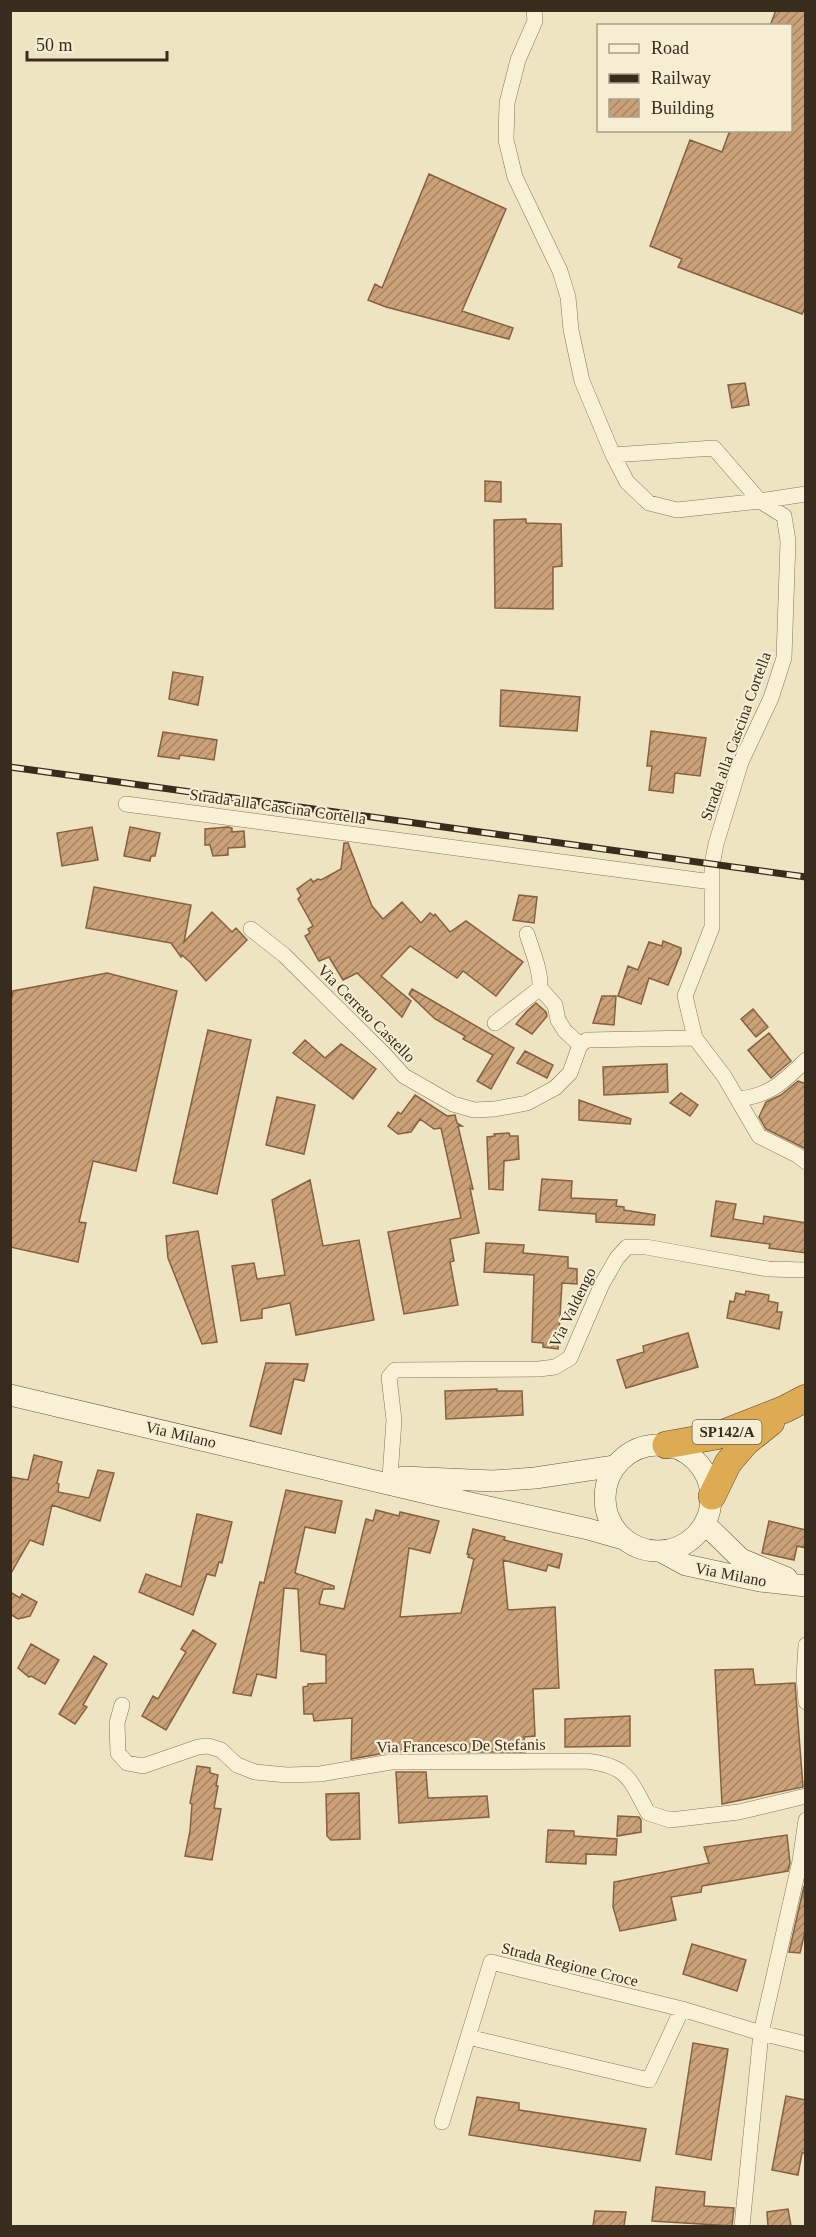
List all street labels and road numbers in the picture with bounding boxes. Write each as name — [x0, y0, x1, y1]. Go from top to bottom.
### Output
street label: Strada alla Cascina Cortella — [697, 650, 774, 823]
street label: Strada alla Cascina Cortella — [189, 786, 367, 827]
street label: Via Cerreto Castello — [314, 961, 419, 1066]
street label: Via Valdengo — [546, 1265, 600, 1350]
street label: Via Milano — [144, 1418, 218, 1451]
road number: SP142/A — [692, 1420, 762, 1444]
street label: Via Milano — [694, 1559, 768, 1590]
street label: Via Francesco De Stefanis — [376, 1736, 546, 1755]
street label: Strada Regione Croce — [499, 1939, 640, 1991]

